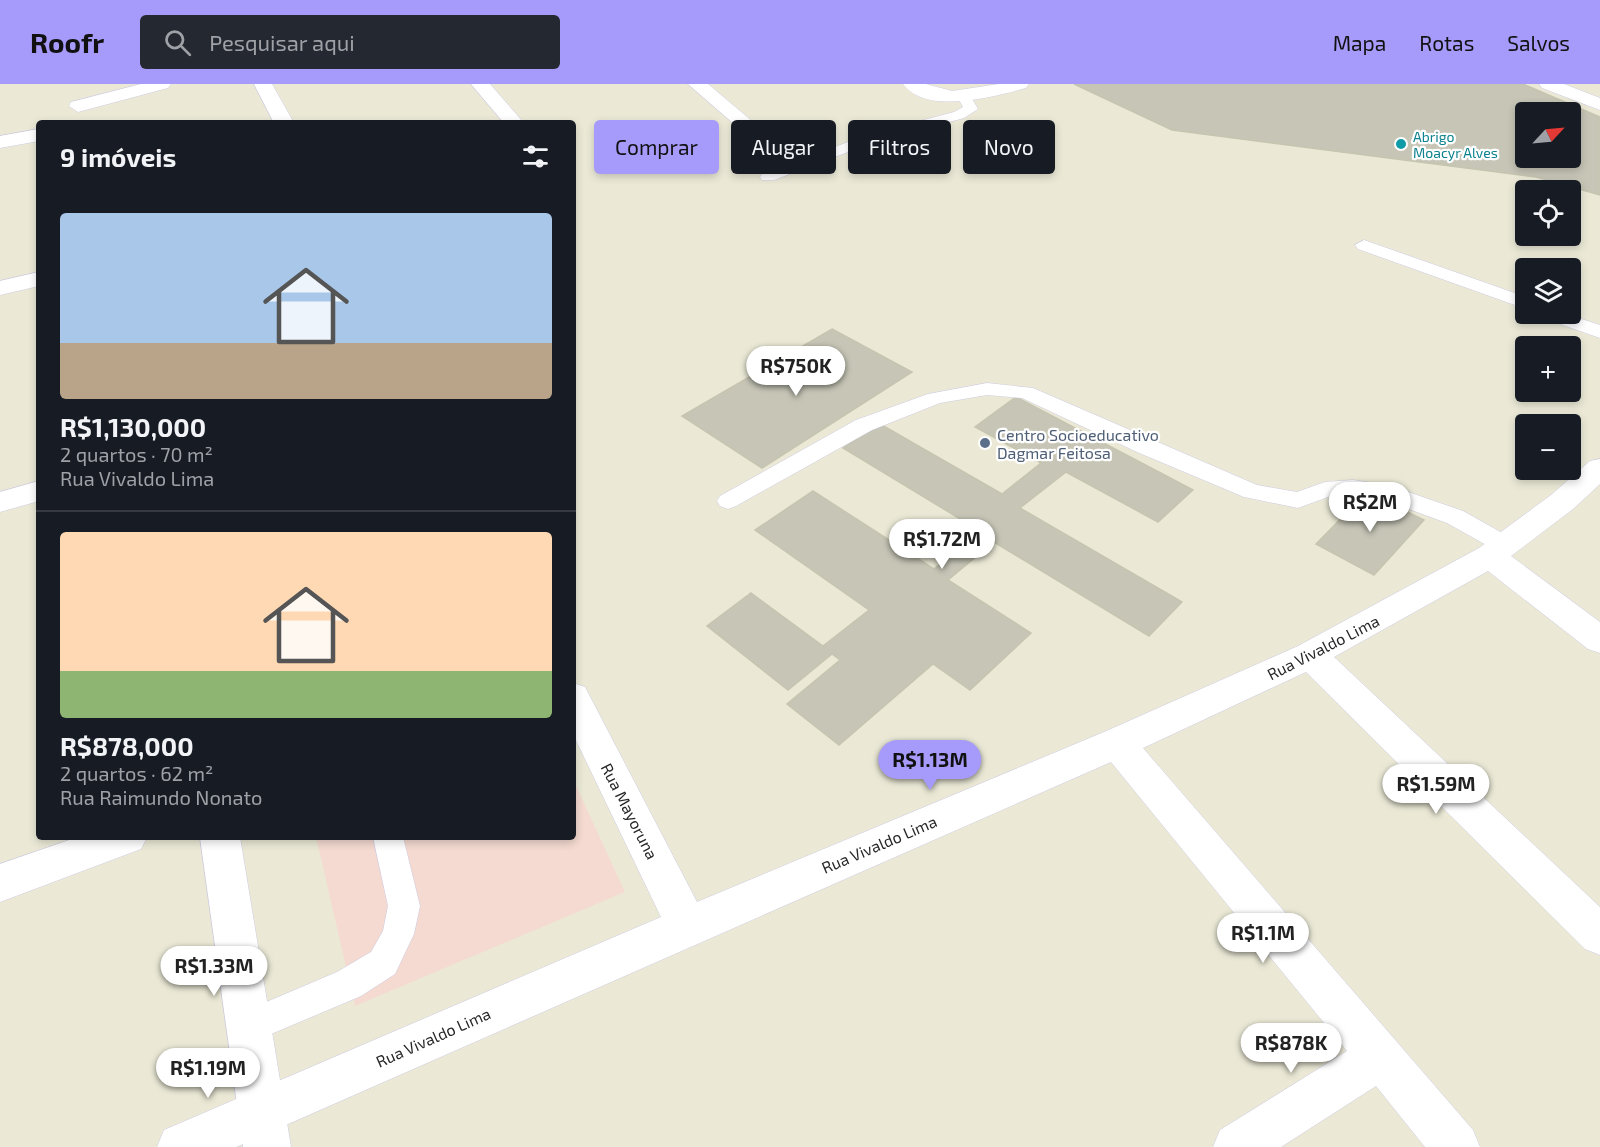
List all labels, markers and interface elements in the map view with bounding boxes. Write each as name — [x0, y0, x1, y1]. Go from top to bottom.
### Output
search box — [140, 15, 560, 69]
text: Roofr — [30, 25, 104, 59]
icon: search — [161, 26, 194, 59]
text: Pesquisar aqui — [209, 29, 355, 55]
text: Mapa — [1333, 30, 1386, 55]
text: Rotas — [1419, 30, 1474, 55]
text: Salvos — [1507, 30, 1570, 55]
north arrow — [1515, 102, 1581, 168]
map controls — [1515, 102, 1581, 480]
chip: Comprar — [594, 120, 719, 174]
chip: Alugar — [731, 120, 836, 174]
chip: Filtros — [848, 120, 951, 174]
chip: Novo — [963, 120, 1055, 174]
place label: Abrigo Moacyr Alves — [1413, 128, 1498, 161]
marker: Abrigo Moacyr Alves — [1394, 137, 1408, 151]
icon: filters — [519, 140, 552, 173]
text: 9 imóveis — [60, 141, 176, 172]
button: locate — [1515, 180, 1581, 246]
icon: home — [252, 252, 360, 360]
button: layers — [1515, 258, 1581, 324]
button: + — [1515, 336, 1581, 402]
pin: R$750K — [747, 346, 845, 397]
text: R$750K — [760, 353, 832, 377]
text: R$1,130,000 — [60, 411, 206, 442]
button: − — [1515, 414, 1581, 480]
place label: Centro Socioeducativo Dagmar Feitosa — [997, 425, 1159, 462]
marker: Centro Socioeducativo Dagmar Feitosa — [978, 436, 992, 450]
text: 2 quartos · 70 m² — [60, 442, 213, 466]
text: Rua Vivaldo Lima — [60, 466, 214, 490]
pin: R$2M — [1334, 482, 1406, 533]
text: R$2M — [1343, 489, 1397, 513]
pin: R$1.72M — [887, 519, 997, 570]
text: R$1.72M — [903, 526, 981, 550]
icon: home — [252, 571, 360, 679]
street label: Rua Vivaldo Lima — [1264, 611, 1382, 683]
text: R$878,000 — [60, 730, 194, 761]
pin: R$1.13M — [875, 740, 985, 791]
text: R$1.13M — [892, 747, 968, 771]
street label: Rua Mayoruna — [598, 760, 662, 862]
text: 2 quartos · 62 m² — [60, 761, 213, 785]
pin: R$1.59M — [1381, 764, 1491, 815]
text: R$1.59M — [1396, 771, 1476, 795]
text: Rua Raimundo Nonato — [60, 785, 262, 809]
street label: Rua Vivaldo Lima — [818, 811, 940, 877]
pin: R$1.1M — [1214, 913, 1312, 964]
text: R$1.1M — [1231, 920, 1295, 944]
pin: R$1.33M — [159, 946, 269, 997]
text: R$1.33M — [174, 953, 254, 977]
street label: Rua Vivaldo Lima — [373, 1003, 493, 1071]
pin: R$878K — [1242, 1023, 1340, 1074]
text: R$878K — [1255, 1030, 1327, 1054]
pin: R$1.19M — [153, 1048, 263, 1099]
text: R$1.19M — [170, 1055, 246, 1079]

